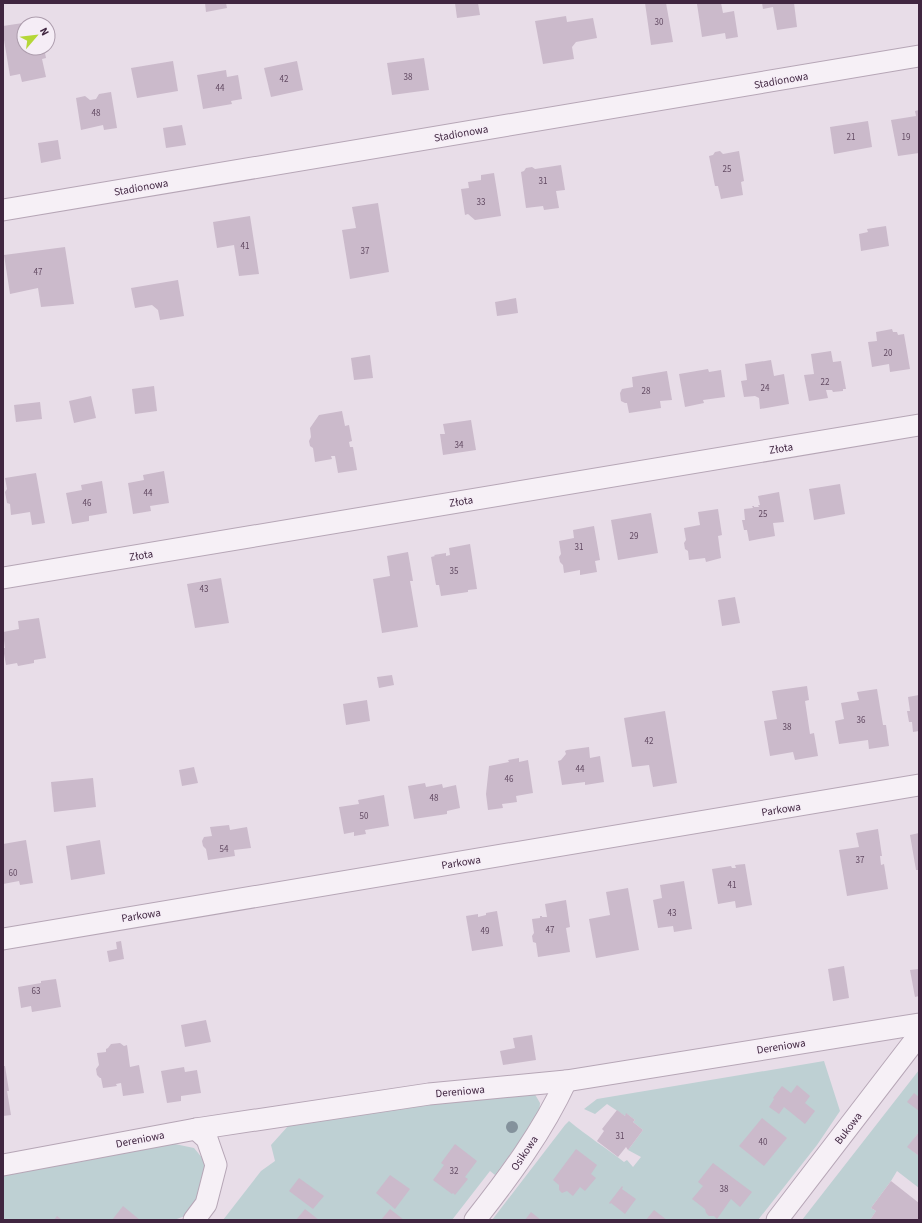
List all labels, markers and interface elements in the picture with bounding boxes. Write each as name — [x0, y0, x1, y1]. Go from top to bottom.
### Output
north arrow — [16, 16, 56, 56]
house number: 30 — [655, 16, 664, 29]
text: N — [36, 25, 53, 38]
street label: Stadionowa — [753, 68, 809, 93]
house number: 38 — [404, 71, 413, 84]
house number: 42 — [280, 73, 289, 86]
house number: 44 — [216, 82, 225, 95]
house number: 48 — [92, 107, 101, 120]
street label: Stadionowa — [433, 121, 489, 146]
house number: 21 — [847, 131, 855, 144]
house number: 19 — [902, 131, 911, 144]
house number: 25 — [723, 163, 732, 176]
street label: Stadionowa — [113, 175, 169, 200]
house number: 31 — [539, 175, 547, 188]
house number: 33 — [477, 196, 486, 209]
house number: 41 — [241, 240, 249, 253]
house number: 37 — [361, 245, 370, 258]
house number: 47 — [34, 266, 43, 279]
house number: 20 — [884, 347, 893, 360]
house number: 22 — [821, 376, 830, 389]
house number: 24 — [761, 382, 770, 395]
house number: 28 — [642, 385, 651, 398]
house number: 34 — [455, 439, 464, 452]
street label: Złota — [768, 439, 794, 458]
house number: 44 — [144, 487, 153, 500]
street label: Złota — [448, 492, 474, 511]
house number: 46 — [83, 497, 92, 510]
house number: 25 — [759, 508, 768, 521]
house number: 29 — [630, 530, 639, 543]
house number: 31 — [575, 541, 583, 554]
street label: Złota — [128, 546, 154, 565]
house number: 35 — [450, 565, 459, 578]
house number: 43 — [200, 583, 209, 596]
house number: 36 — [857, 714, 866, 727]
house number: 38 — [783, 721, 792, 734]
house number: 42 — [645, 735, 654, 748]
house number: 44 — [576, 763, 585, 776]
house number: 46 — [505, 773, 514, 786]
house number: 48 — [430, 792, 439, 805]
street label: Parkowa — [760, 799, 802, 820]
house number: 50 — [360, 810, 369, 823]
house number: 54 — [220, 843, 229, 856]
street label: Parkowa — [440, 852, 482, 873]
house number: 37 — [856, 854, 865, 867]
house number: 60 — [9, 867, 18, 880]
house number: 41 — [728, 879, 736, 892]
street label: Parkowa — [120, 905, 162, 926]
house number: 43 — [668, 907, 677, 920]
house number: 47 — [546, 924, 555, 937]
house number: 49 — [481, 925, 490, 938]
house number: 63 — [32, 985, 41, 998]
street label: Dereniowa — [756, 1035, 807, 1058]
street label: Dereniowa — [435, 1082, 485, 1101]
street label: Bukowa — [831, 1109, 866, 1147]
street label: Dereniowa — [114, 1127, 166, 1152]
house number: 31 — [616, 1130, 624, 1143]
street label: Osikowa — [507, 1133, 542, 1174]
house number: 40 — [759, 1136, 768, 1149]
house number: 32 — [450, 1165, 459, 1178]
house number: 38 — [720, 1183, 729, 1196]

